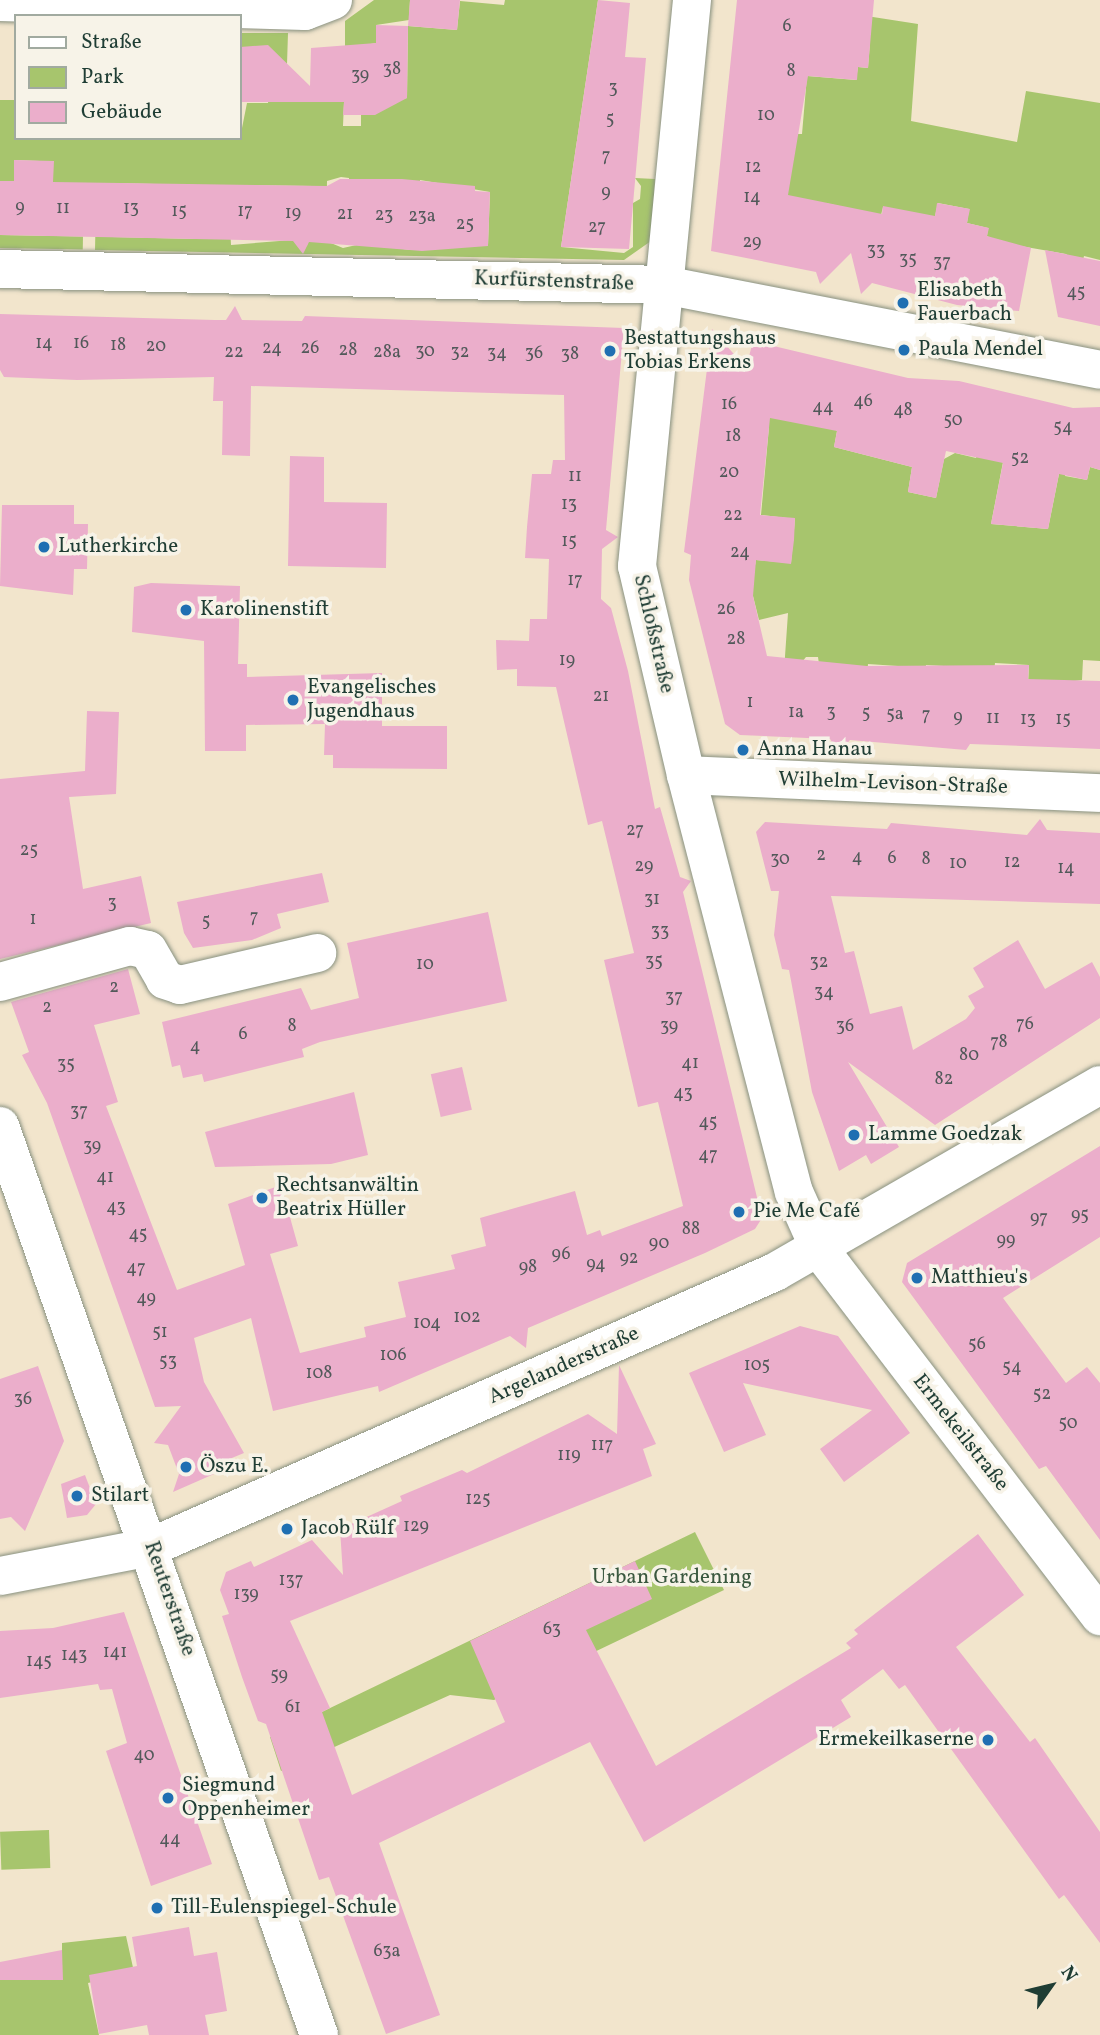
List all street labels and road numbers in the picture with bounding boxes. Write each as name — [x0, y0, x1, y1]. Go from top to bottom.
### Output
street label: Kurfürstenstraße — [474, 267, 634, 297]
street label: Schloßstraße — [627, 572, 679, 696]
street label: Wilhelm-Levison-Straße — [778, 767, 1008, 801]
street label: Argelanderstraße — [485, 1321, 643, 1411]
street label: Ermekeilstraße — [906, 1369, 1014, 1497]
street label: Reuterstraße — [138, 1538, 200, 1660]

